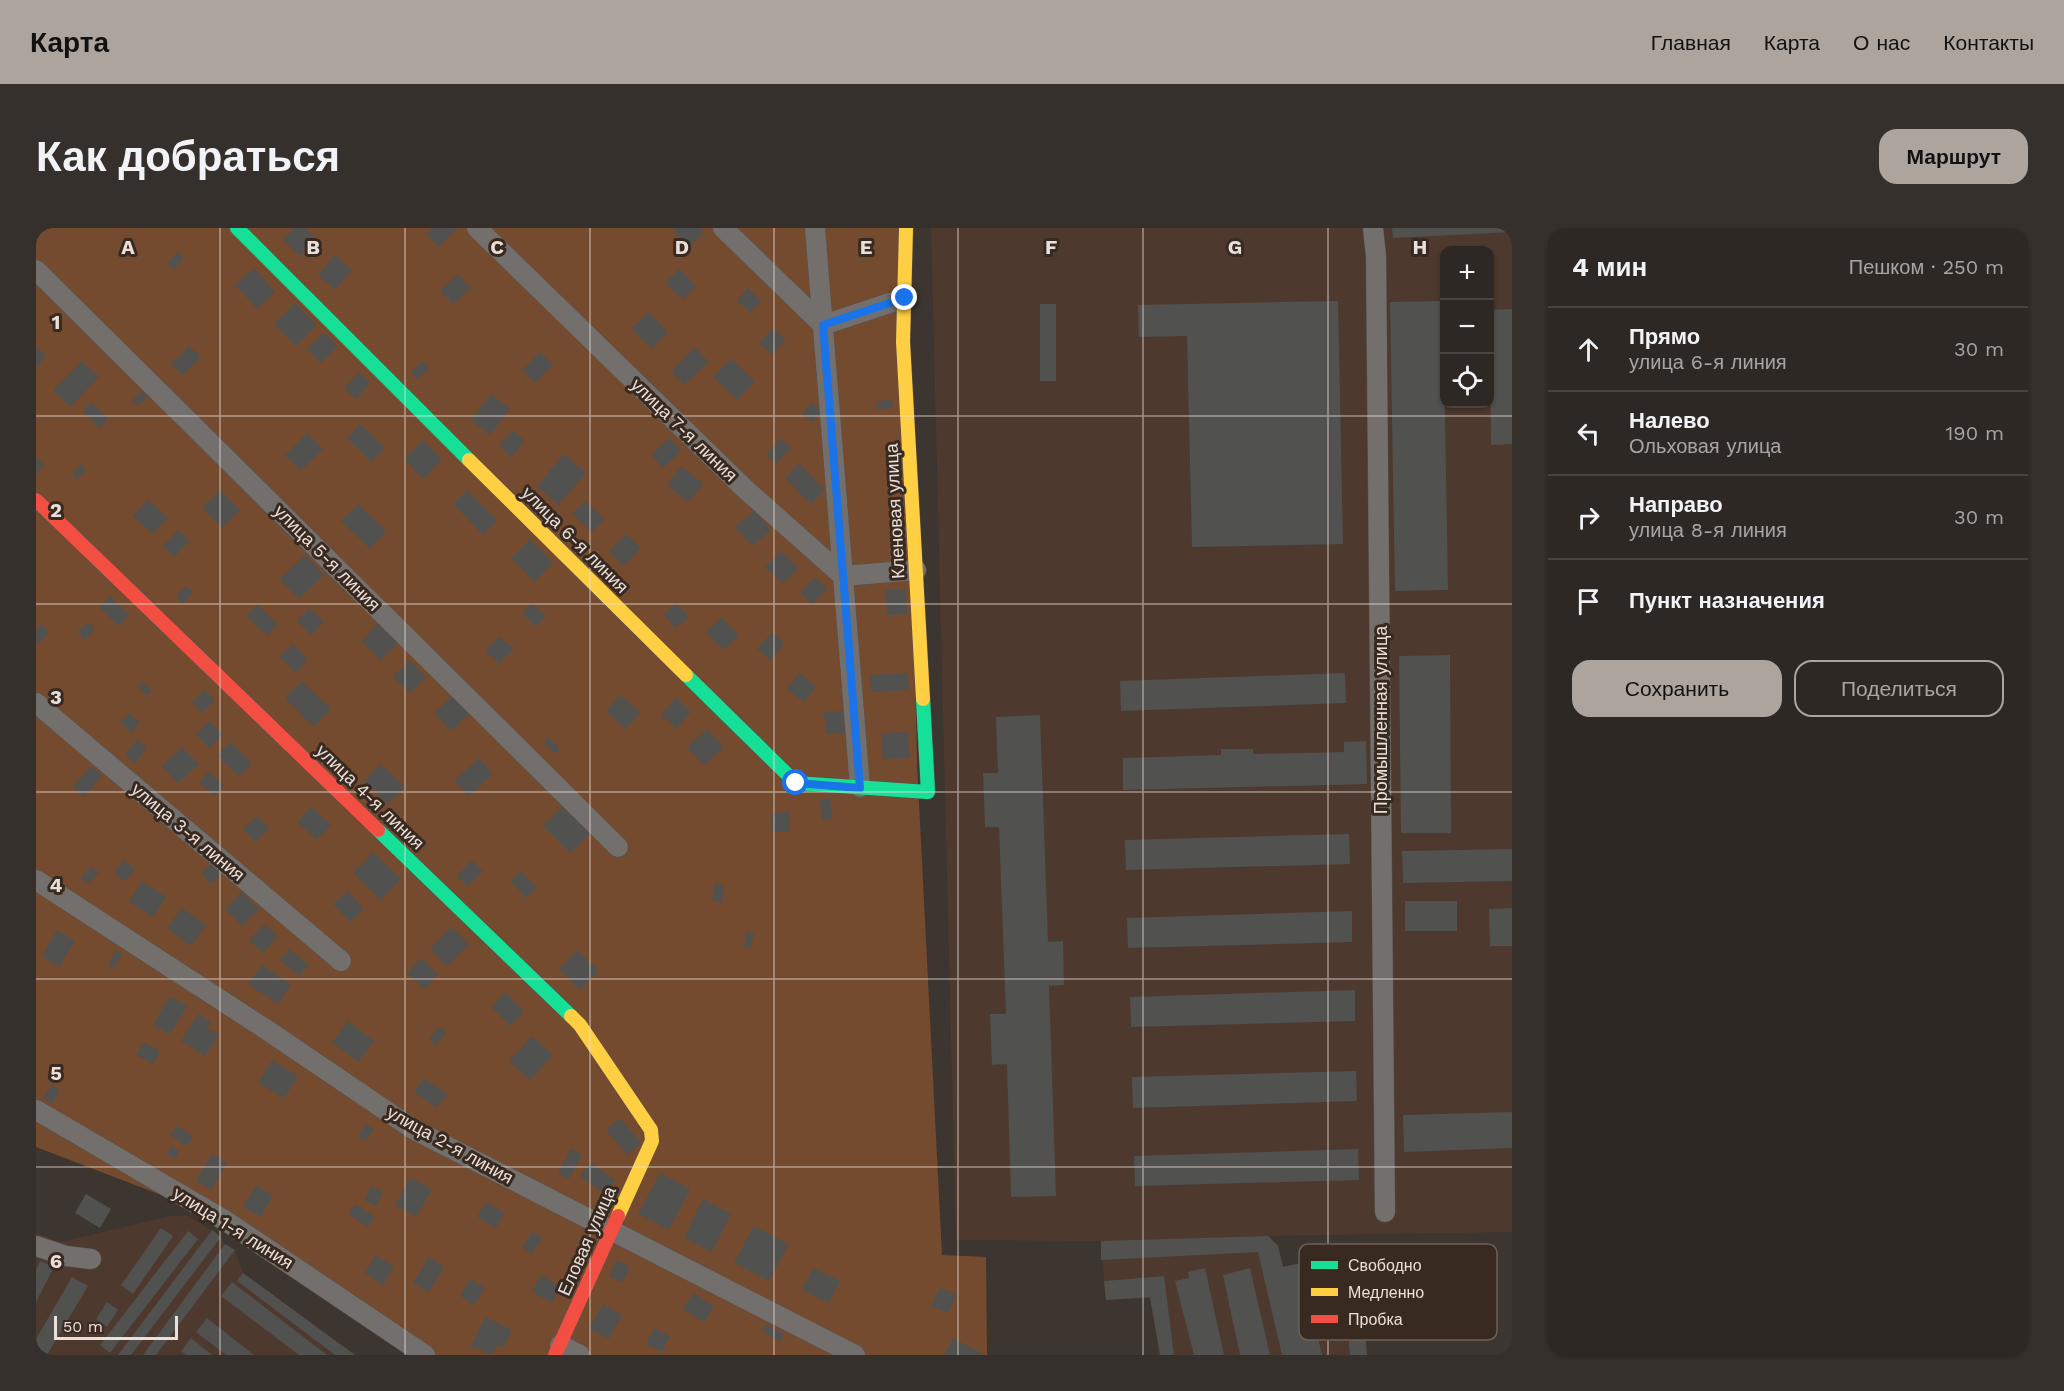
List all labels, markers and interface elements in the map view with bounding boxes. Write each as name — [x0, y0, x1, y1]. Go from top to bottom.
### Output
text: Карта — [30, 26, 109, 59]
text: Главная — [1651, 30, 1731, 55]
text: Карта — [1764, 30, 1820, 55]
text: О нас — [1853, 30, 1910, 55]
text: Контакты — [1943, 30, 2034, 55]
button: Маршрут — [1879, 129, 2028, 184]
text: Как добраться — [36, 132, 340, 181]
text: A — [121, 235, 135, 259]
text: B — [306, 235, 320, 259]
text: C — [490, 235, 504, 259]
text: D — [675, 235, 689, 259]
text: E — [860, 235, 872, 259]
text: F — [1045, 235, 1057, 259]
text: G — [1228, 235, 1242, 259]
text: H — [1413, 235, 1427, 259]
map controls — [1440, 246, 1494, 408]
button: + — [1440, 246, 1494, 300]
text: 4 мин — [1572, 252, 1647, 282]
text: Пешком · 250 m — [1849, 255, 2004, 279]
route end — [891, 284, 917, 310]
button: − — [1440, 300, 1494, 354]
text: 1 — [52, 310, 60, 334]
text: Прямо — [1629, 324, 1700, 349]
icon: ahead — [1572, 333, 1605, 366]
text: 30 m — [1954, 337, 2004, 361]
text: улица 6-я линия — [1629, 350, 1787, 374]
button: locate — [1440, 354, 1494, 408]
street label: улица 7-я линия — [627, 374, 742, 486]
text: Налево — [1629, 408, 1710, 433]
icon: left — [1572, 417, 1605, 450]
text: 190 m — [1946, 421, 2004, 445]
text: Ольховая улица — [1629, 434, 1781, 458]
street label: Кленовая улица — [880, 442, 909, 579]
street label: улица 6-я линия — [518, 482, 633, 597]
text: Направо — [1629, 492, 1723, 517]
text: 2 — [50, 498, 62, 522]
street label: улица 5-я линия — [270, 500, 385, 615]
icon: right — [1572, 501, 1605, 534]
text: 30 m — [1954, 505, 2004, 529]
text: улица 8-я линия — [1629, 518, 1787, 542]
icon: arrive — [1572, 585, 1605, 618]
text: Пункт назначения — [1629, 588, 1825, 613]
street label: Промышленная улица — [1370, 625, 1391, 814]
button: Сохранить — [1572, 660, 1782, 717]
button: Поделиться — [1794, 660, 2004, 717]
text: 3 — [50, 685, 62, 709]
street label: улица 4-я линия — [312, 740, 429, 854]
route start — [782, 769, 808, 795]
street label: улица 3-я линия — [127, 778, 249, 885]
text: 4 — [50, 873, 63, 897]
text: 5 — [50, 1061, 62, 1085]
street label: улица 2-я линия — [383, 1101, 517, 1188]
street label: улица 1-я линия — [169, 1182, 297, 1273]
street label: Еловая улица — [553, 1182, 620, 1299]
legend — [1299, 1244, 1497, 1340]
text: 6 — [50, 1249, 62, 1273]
text: Свободно — [1348, 1256, 1422, 1275]
text: Медленно — [1348, 1283, 1424, 1302]
text: Пробка — [1348, 1310, 1403, 1329]
scale bar — [54, 1313, 178, 1340]
text: 50 m — [63, 1317, 103, 1336]

